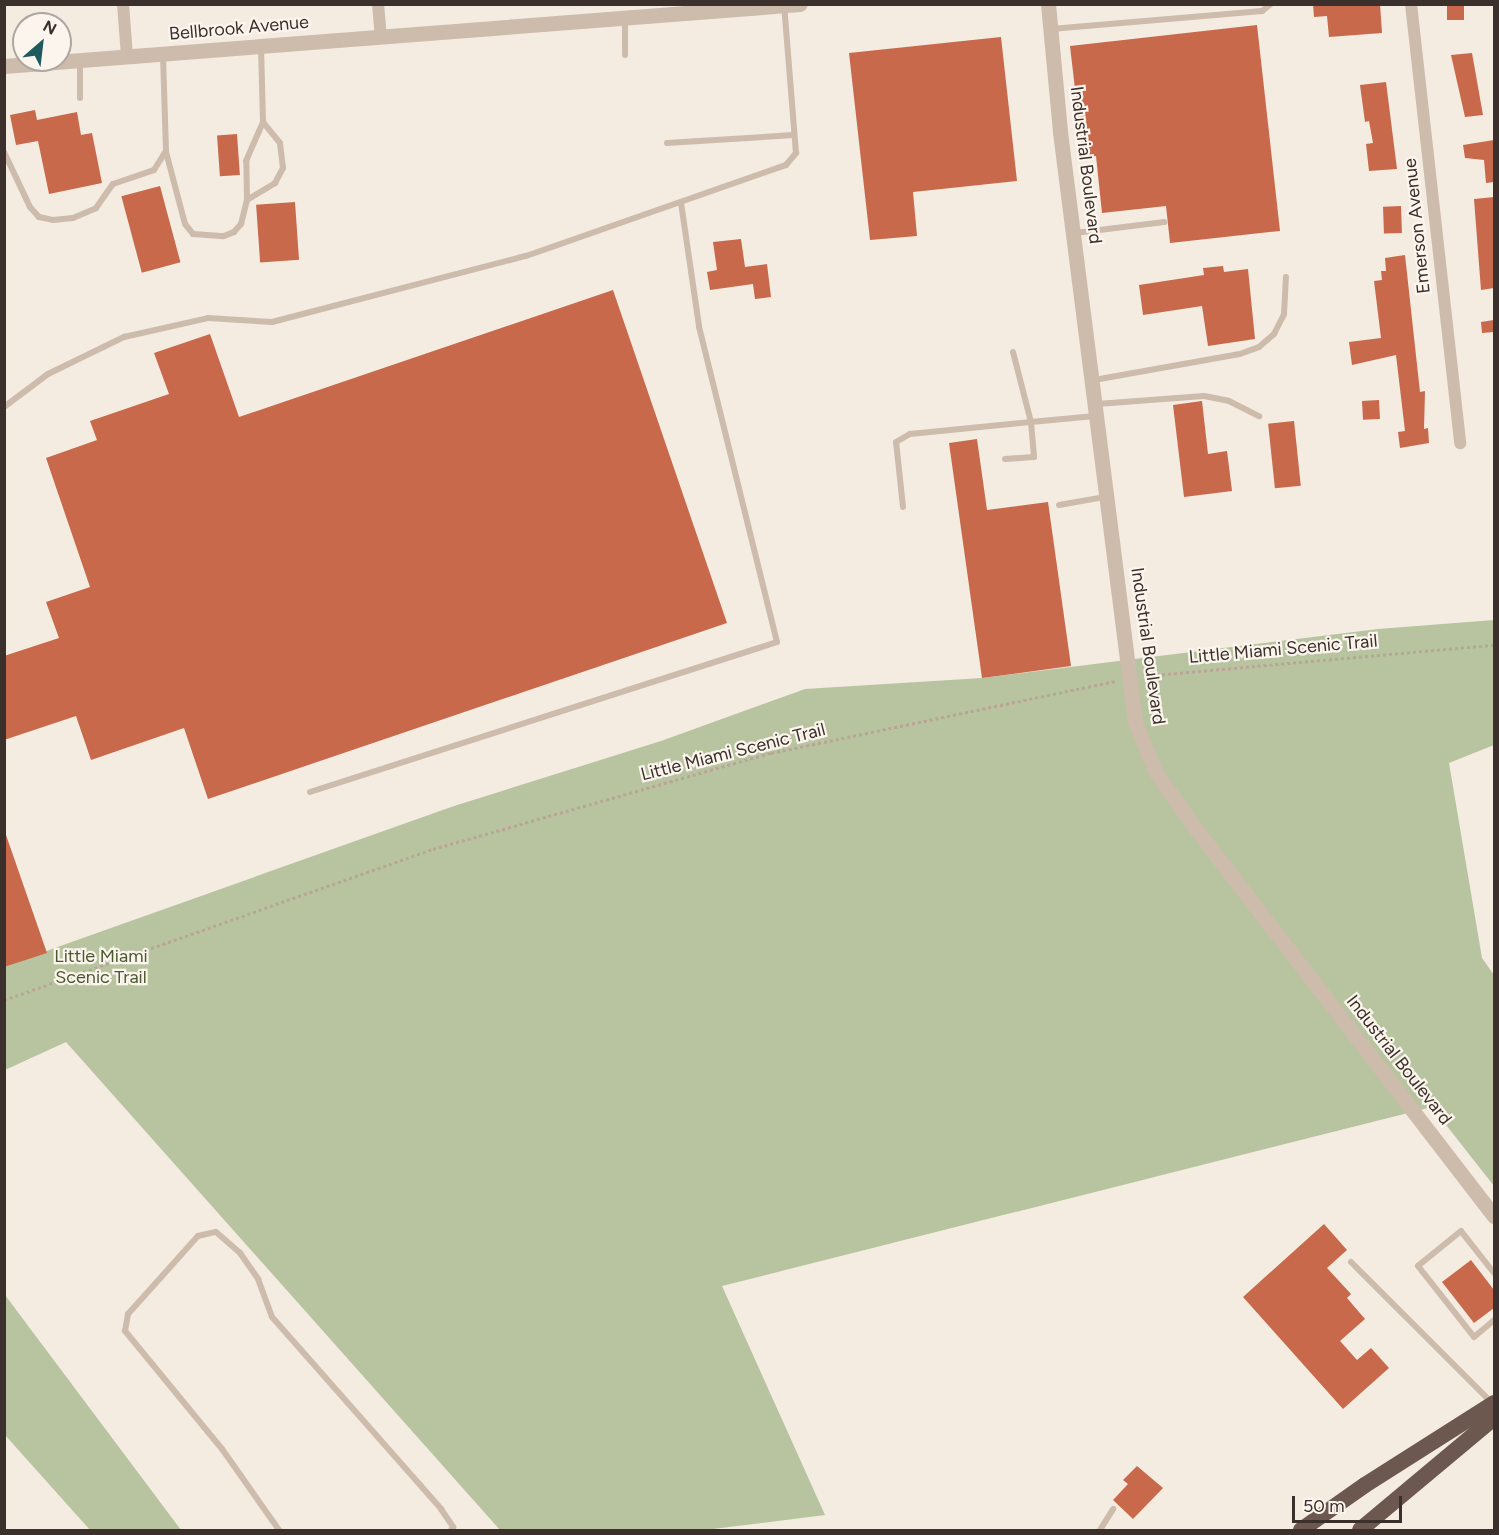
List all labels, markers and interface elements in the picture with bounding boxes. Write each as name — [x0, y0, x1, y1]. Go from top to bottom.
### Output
street label: Bellbrook Avenue — [168, 11, 310, 45]
north arrow — [12, 12, 72, 72]
text: N — [40, 16, 60, 39]
street label: Industrial Boulevard — [1066, 85, 1106, 245]
street label: Emerson Avenue — [1399, 157, 1435, 295]
street label: Industrial Boulevard — [1126, 566, 1170, 726]
street label: Little Miami Scenic Trail — [1188, 630, 1378, 668]
street label: Little Miami Scenic Trail — [638, 719, 828, 785]
park label: Little Miami Scenic Trail — [54, 946, 148, 988]
street label: Industrial Boulevard — [1342, 991, 1456, 1129]
scale bar — [1295, 1484, 1404, 1522]
text: 50 m — [1303, 1495, 1345, 1517]

